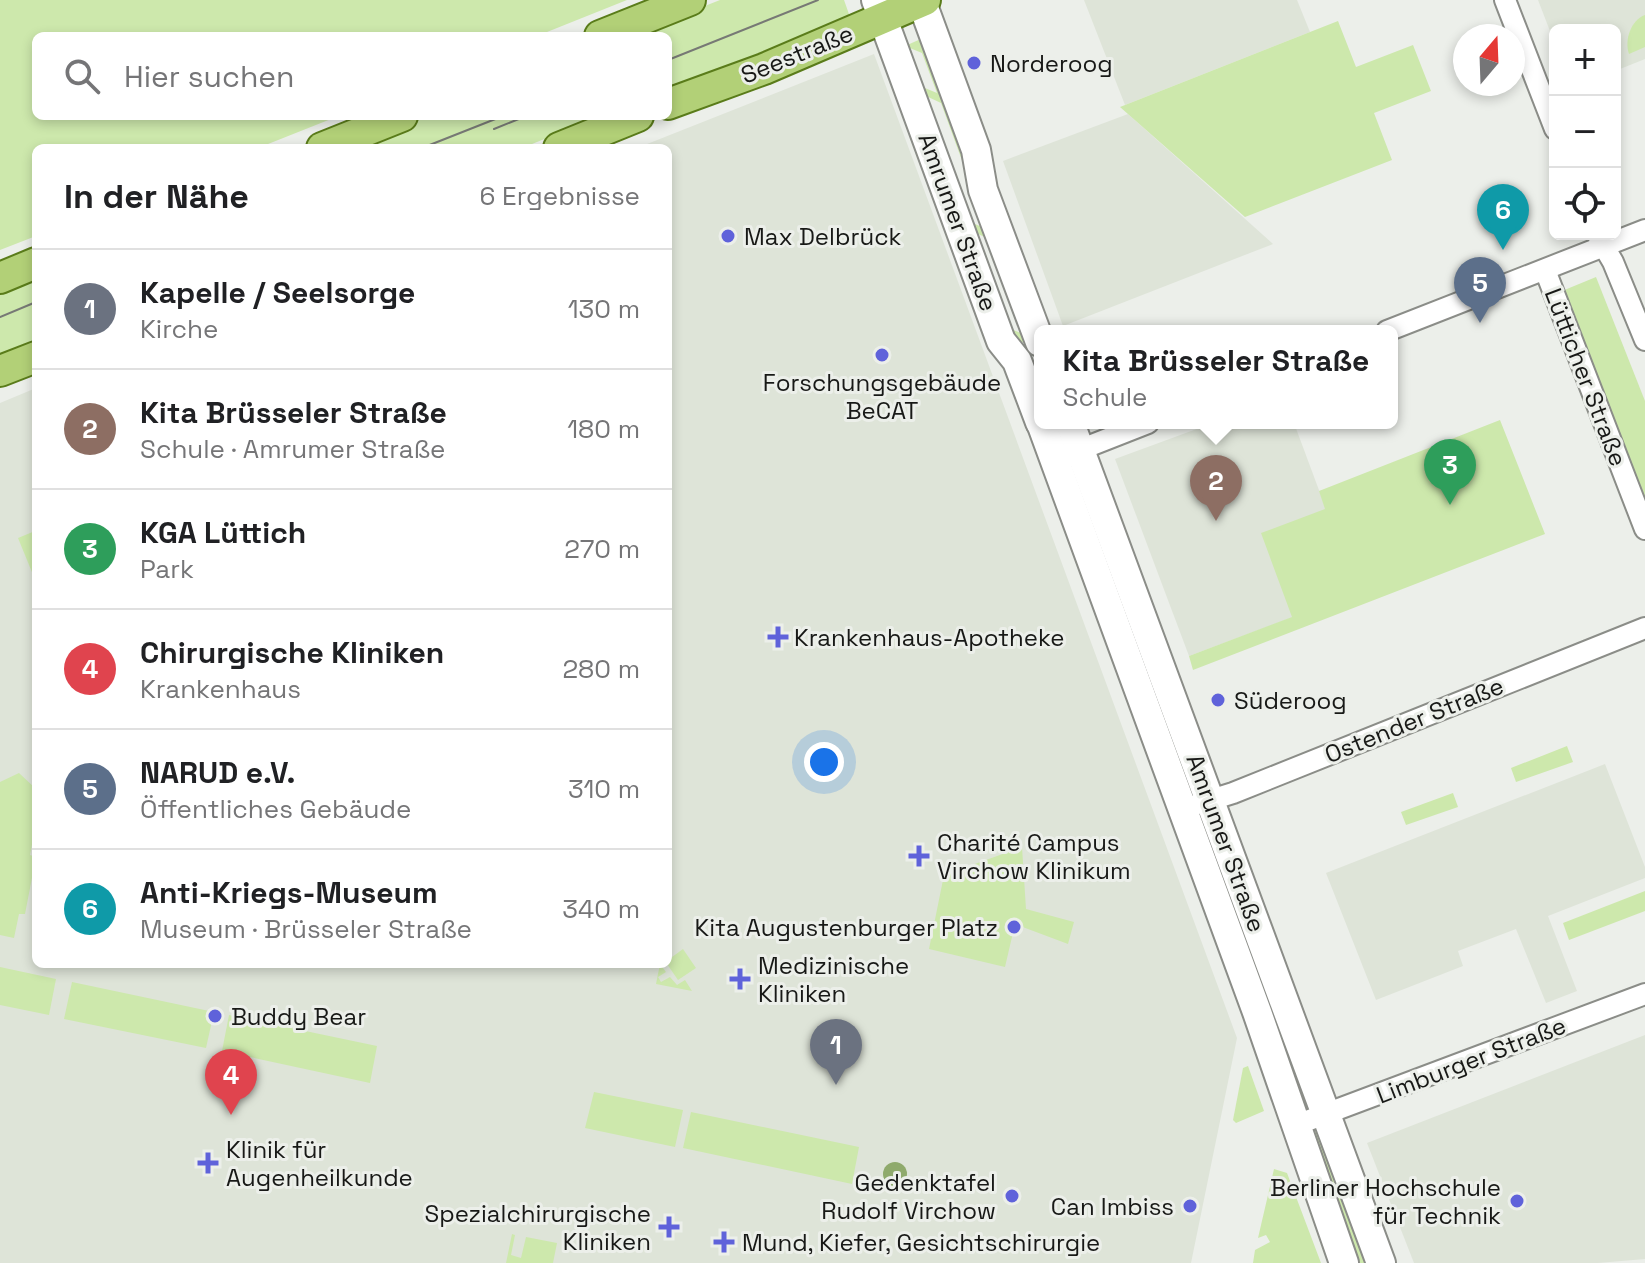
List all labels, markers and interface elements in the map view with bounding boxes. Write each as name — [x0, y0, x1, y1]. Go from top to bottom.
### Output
street label: Seestraße — [736, 17, 858, 91]
north arrow — [1453, 24, 1525, 96]
map controls — [1549, 24, 1621, 240]
button: + — [1549, 24, 1621, 96]
search box — [32, 32, 672, 120]
place label: Norderoog — [990, 48, 1113, 79]
icon: search — [60, 54, 104, 98]
marker: Norderoog — [965, 54, 983, 72]
text: Hier suchen — [124, 57, 294, 96]
button: − — [1549, 96, 1621, 168]
street label: Amrumer Straße — [911, 129, 1005, 315]
button: locate — [1549, 168, 1621, 240]
text: In der Nähe — [64, 175, 249, 218]
text: 6 Ergebnisse — [480, 179, 640, 213]
pin: 6 — [1477, 184, 1529, 250]
place label: Max Delbrück — [744, 221, 902, 252]
marker: Max Delbrück — [719, 227, 737, 245]
pin: 5 — [1454, 257, 1506, 323]
text: Kapelle / Seelsorge — [140, 273, 415, 312]
street label: Lütticher Straße — [1538, 284, 1634, 470]
text: 1 — [84, 292, 96, 326]
text: 130 m — [568, 292, 640, 326]
text: Kirche — [140, 312, 218, 346]
popup — [1034, 325, 1398, 429]
text: Kita Brüsseler Straße — [1063, 341, 1369, 380]
marker: Forschungsgebäude BeCAT — [873, 346, 891, 364]
place label: Forschungsgebäude BeCAT — [763, 367, 1001, 426]
text: Schule — [1063, 380, 1148, 414]
text: Kita Brüsseler Straße — [140, 393, 447, 432]
text: 2 — [82, 412, 98, 446]
text: 180 m — [567, 412, 640, 446]
text: Schule · Amrumer Straße — [140, 432, 445, 466]
pin: 3 — [1424, 439, 1476, 505]
pin: 2 — [1190, 455, 1242, 521]
text: KGA Lüttich — [140, 513, 306, 552]
text: 3 — [82, 532, 98, 566]
text: 270 m — [564, 532, 640, 566]
text: Park — [140, 552, 194, 586]
place label: Krankenhaus-Apotheke — [794, 622, 1065, 653]
marker: Krankenhaus-Apotheke — [769, 628, 787, 646]
text: Chirurgische Kliniken — [140, 633, 444, 672]
text: 4 — [82, 652, 98, 686]
text: 280 m — [562, 652, 640, 686]
street label: Ostender Straße — [1320, 670, 1508, 770]
text: Krankenhaus — [140, 672, 301, 706]
place label: Süderoog — [1234, 685, 1347, 716]
marker: Süderoog — [1209, 691, 1227, 709]
your location — [804, 742, 844, 782]
street label: Amrumer Straße — [1179, 750, 1273, 936]
text: NARUD e.V. — [140, 753, 295, 792]
text: 5 — [82, 772, 98, 806]
text: 310 m — [568, 772, 640, 806]
text: Öffentliches Gebäude — [140, 792, 412, 826]
place label: Charité Campus Virchow Klinikum — [937, 827, 1131, 886]
marker: Charité Campus Virchow Klinikum — [908, 845, 930, 867]
text: Anti-Kriegs-Museum — [140, 873, 438, 912]
text: 6 — [82, 892, 98, 926]
text: 340 m — [562, 892, 640, 926]
text: Museum · Brüsseler Straße — [140, 912, 472, 946]
place label: Kita Augustenburger Platz — [695, 912, 998, 943]
marker: Kita Augustenburger Platz — [1005, 918, 1023, 936]
place label: Medizinische Kliniken — [758, 950, 909, 1009]
marker: Medizinische Kliniken — [729, 968, 751, 990]
place label: Buddy Bear — [231, 1001, 366, 1032]
marker: Buddy Bear — [206, 1007, 224, 1025]
street label: Limburger Straße — [1372, 1010, 1570, 1110]
pin: 1 — [810, 1019, 862, 1085]
pin: 4 — [205, 1049, 257, 1115]
place label: Klinik für Augenheilkunde — [226, 1134, 413, 1193]
marker: Klinik für Augenheilkunde — [197, 1152, 219, 1174]
place label: Gedenktafel Rudolf Virchow — [821, 1167, 996, 1226]
place label: Berliner Hochschule für Technik — [1270, 1172, 1501, 1231]
marker: Gedenktafel Rudolf Virchow — [1003, 1187, 1021, 1205]
place label: Can Imbiss — [1051, 1191, 1174, 1222]
marker: Berliner Hochschule für Technik — [1508, 1192, 1526, 1210]
marker: Can Imbiss — [1181, 1197, 1199, 1215]
place label: Spezialchirurgische Kliniken — [424, 1198, 651, 1257]
marker: Spezialchirurgische Kliniken — [658, 1216, 680, 1238]
place label: Mund, Kiefer, Gesichtschirurgie — [742, 1227, 1100, 1258]
marker: Mund, Kiefer, Gesichtschirurgie — [713, 1231, 735, 1253]

